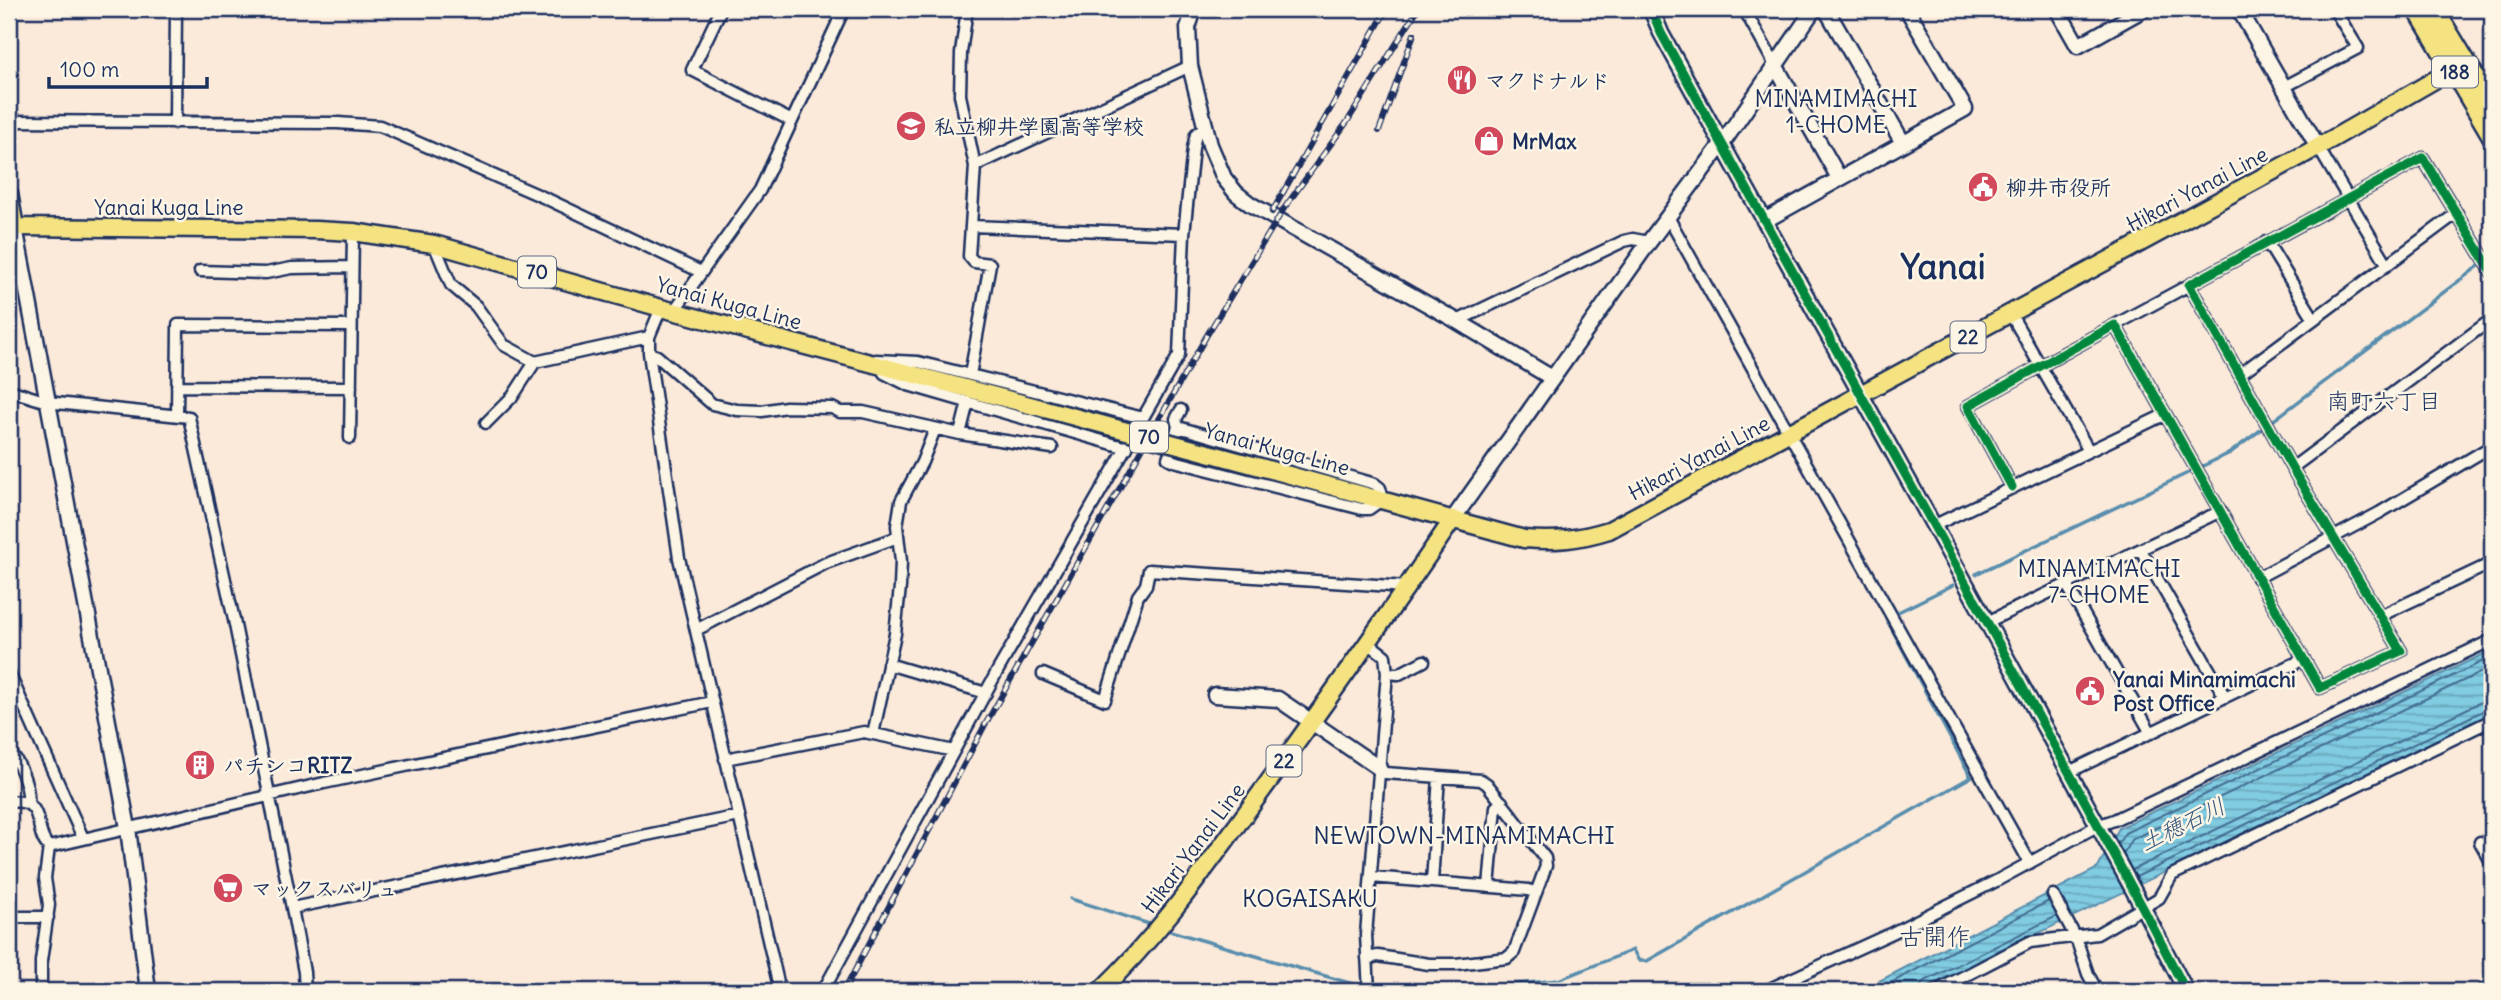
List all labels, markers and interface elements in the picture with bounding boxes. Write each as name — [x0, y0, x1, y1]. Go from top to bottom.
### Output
scale bar — [49, 46, 206, 90]
text: 100 m — [60, 56, 119, 83]
road number: 188 — [2432, 57, 2478, 88]
restaurant icon: マクドナルド — [1445, 63, 1479, 97]
place label: マクドナルド — [1485, 67, 1610, 94]
district label: MINAMIMACHI 1-CHOME — [1755, 84, 1917, 139]
school or university icon: 私立柳井学園高等学校 — [894, 109, 928, 143]
place label: 私立柳井学園高等学校 — [934, 113, 1144, 140]
shop icon: MrMax — [1472, 124, 1506, 158]
place label: MrMax — [1512, 128, 1577, 155]
street label: Hikari Yanai Line — [2122, 140, 2272, 238]
public building icon: 柳井市役所 — [1966, 170, 2000, 204]
place label: 柳井市役所 — [2006, 174, 2111, 201]
street label: Yanai Kuga Line — [94, 194, 244, 221]
district label: Yanai — [1899, 244, 1986, 288]
road number: 70 — [518, 256, 556, 288]
street label: Yanai Kuga Line — [653, 271, 805, 335]
road number: 22 — [1951, 322, 1986, 352]
district label: 南町六丁目 — [2327, 386, 2442, 415]
street label: Hikari Yanai Line — [1624, 409, 1774, 507]
street label: Yanai Kuga Line — [1201, 417, 1353, 481]
road number: 70 — [1130, 422, 1168, 452]
district label: MINAMIMACHI 7-CHOME — [2018, 554, 2180, 609]
place label: Yanai Minamimachi Post Office — [2112, 666, 2296, 717]
public building icon: Yanai Minamimachi Post Office — [2073, 674, 2107, 708]
road number: 22 — [1266, 746, 1302, 776]
building icon: パチンコRITZ — [183, 748, 217, 782]
place label: パチンコRITZ — [223, 752, 352, 779]
street label: Hikari Yanai Line — [1135, 777, 1251, 919]
water label: 土穂石川 — [2134, 791, 2230, 857]
district label: NEWTOWN-MINAMIMACHI — [1313, 820, 1615, 850]
supermarket icon: マックスバリュ — [211, 871, 245, 905]
place label: マックスバリュ — [251, 875, 398, 902]
district label: KOGAISAKU — [1242, 883, 1378, 913]
district label: 古開作 — [1899, 921, 1971, 951]

